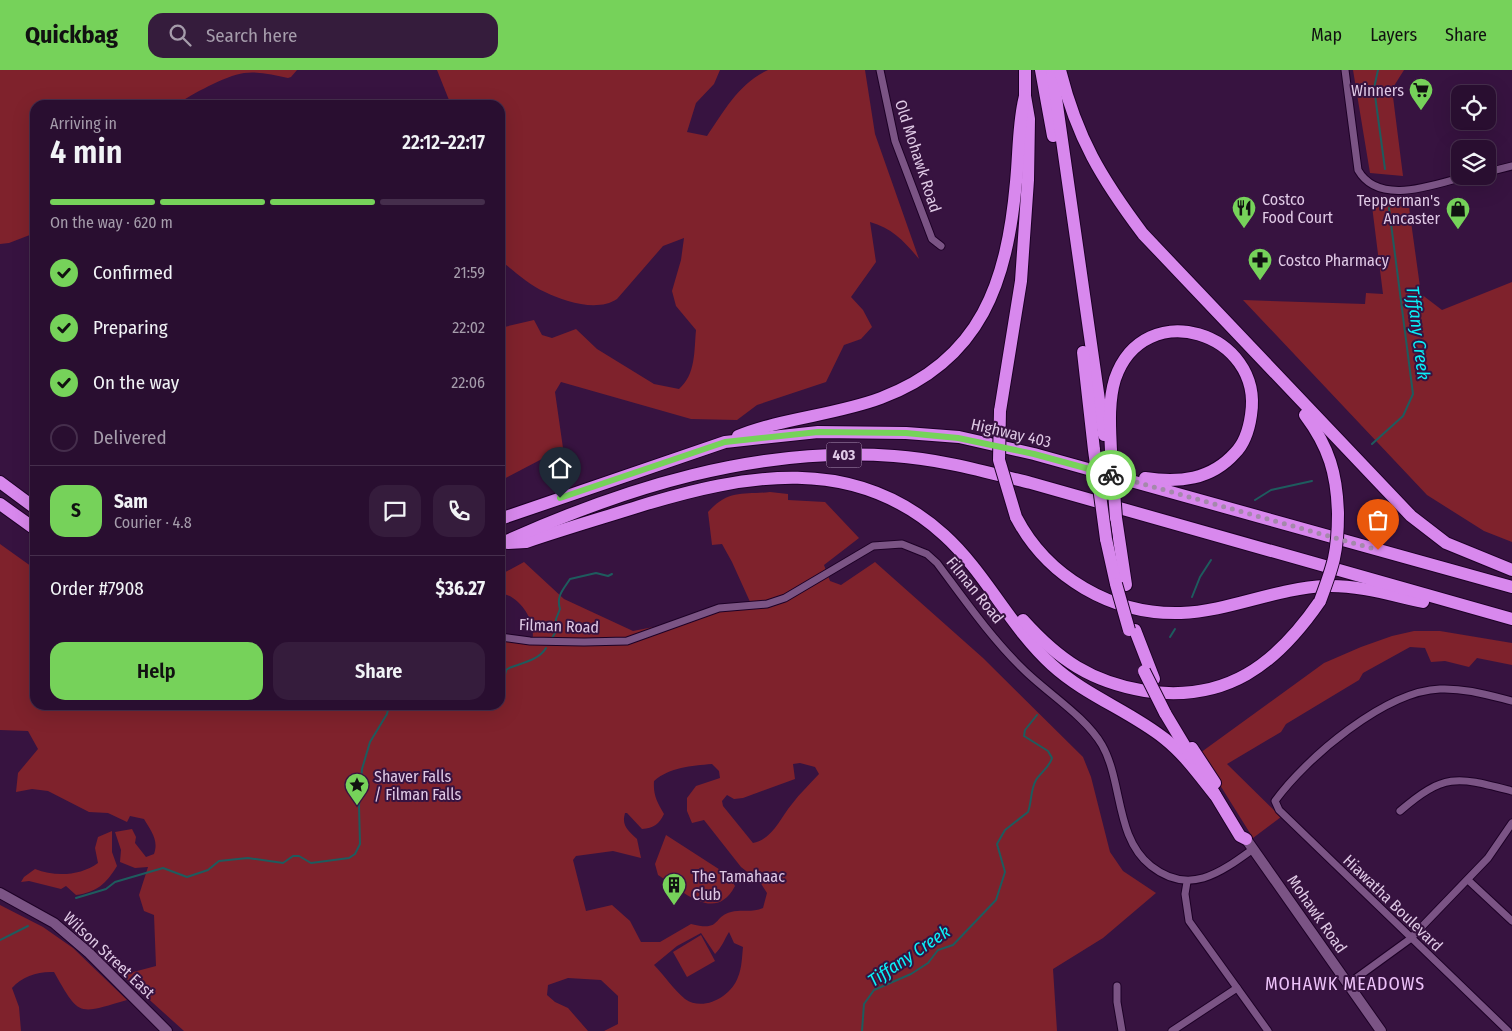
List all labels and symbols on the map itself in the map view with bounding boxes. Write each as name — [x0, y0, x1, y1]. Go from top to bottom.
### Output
supermarket icon: Winners — [1408, 77, 1434, 111]
place label: Winners — [1351, 81, 1404, 100]
street label: Old Mohawk Road — [891, 97, 945, 215]
place label: Costco Food Court — [1262, 190, 1334, 227]
place label: Tepperman's Ancaster — [1357, 191, 1440, 228]
restaurant icon: Costco Food Court — [1231, 195, 1257, 229]
shop icon: Tepperman's Ancaster — [1445, 196, 1471, 230]
pharmacy icon: Costco Pharmacy — [1247, 247, 1273, 281]
place label: Costco Pharmacy — [1278, 251, 1390, 270]
water label: Tiffany Creek — [1401, 285, 1435, 381]
street label: Highway 403 — [969, 415, 1053, 451]
road number: 403 — [826, 442, 862, 468]
pin — [539, 447, 581, 498]
courier — [1086, 450, 1136, 500]
pin — [1357, 499, 1399, 550]
street label: Filman Road — [942, 553, 1008, 627]
street label: Filman Road — [519, 615, 599, 637]
place label: Shaver Falls / Filman Falls — [374, 767, 462, 804]
place icon: Shaver Falls / Filman Falls — [344, 772, 370, 806]
street label: Hiawatha Boulevard — [1339, 851, 1447, 955]
place label: The Tamahaac Club — [692, 867, 785, 904]
street label: Mohawk Road — [1283, 871, 1351, 957]
building icon: The Tamahaac Club — [661, 872, 687, 906]
street label: Wilson Street East — [59, 908, 159, 1003]
water label: Tiffany Creek — [864, 920, 954, 992]
district label: MOHAWK MEADOWS — [1265, 973, 1425, 995]

